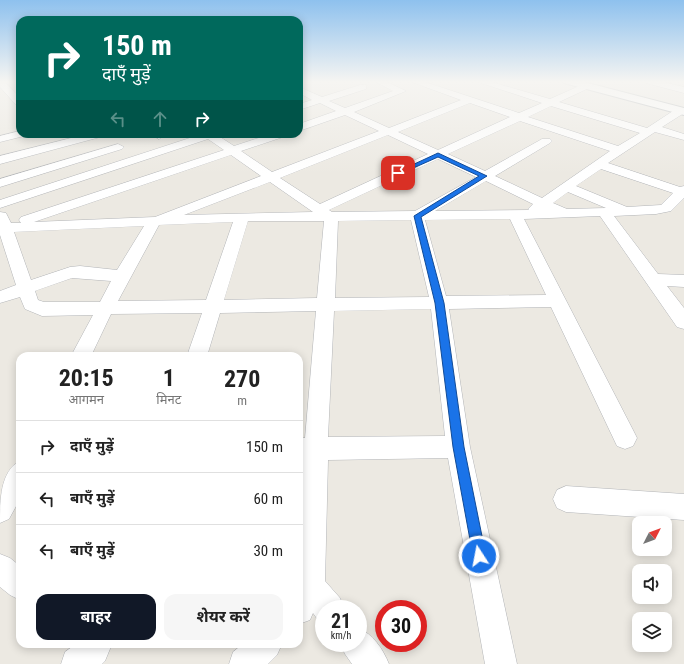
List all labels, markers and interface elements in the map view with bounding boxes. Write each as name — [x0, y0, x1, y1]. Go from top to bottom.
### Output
text: 150 m — [102, 29, 172, 62]
icon: right — [36, 32, 88, 84]
text: दाएँ मुड़ें — [102, 63, 151, 84]
icon: left — [107, 108, 129, 130]
icon: ahead — [149, 108, 171, 130]
icon: right — [191, 108, 213, 130]
pin — [381, 156, 415, 190]
icon: arrive — [387, 162, 409, 184]
text: 20:15 — [59, 364, 114, 392]
text: 1 — [163, 364, 175, 392]
text: 270 — [224, 365, 260, 393]
text: आगमन — [68, 392, 104, 407]
text: मिनट — [156, 392, 181, 407]
text: m — [237, 393, 247, 408]
icon: right — [36, 436, 58, 458]
text: दाएँ मुड़ें — [70, 437, 114, 455]
text: 150 m — [246, 438, 283, 456]
icon: left — [36, 488, 58, 510]
text: बाएँ मुड़ें — [70, 489, 115, 507]
text: 60 m — [253, 490, 283, 508]
north arrow — [632, 516, 672, 556]
map controls — [632, 516, 672, 652]
position arrow — [458, 535, 500, 577]
icon: left — [36, 540, 58, 562]
text: बाएँ मुड़ें — [70, 541, 115, 559]
text: 30 m — [253, 542, 283, 560]
button: sound — [632, 564, 672, 604]
button: बाहर — [36, 594, 156, 640]
button: शेयर करें — [164, 594, 283, 640]
speed limit sign: 30 — [375, 600, 427, 652]
text: 21 — [331, 609, 351, 633]
button: layers — [632, 612, 672, 652]
text: km/h — [331, 630, 351, 641]

